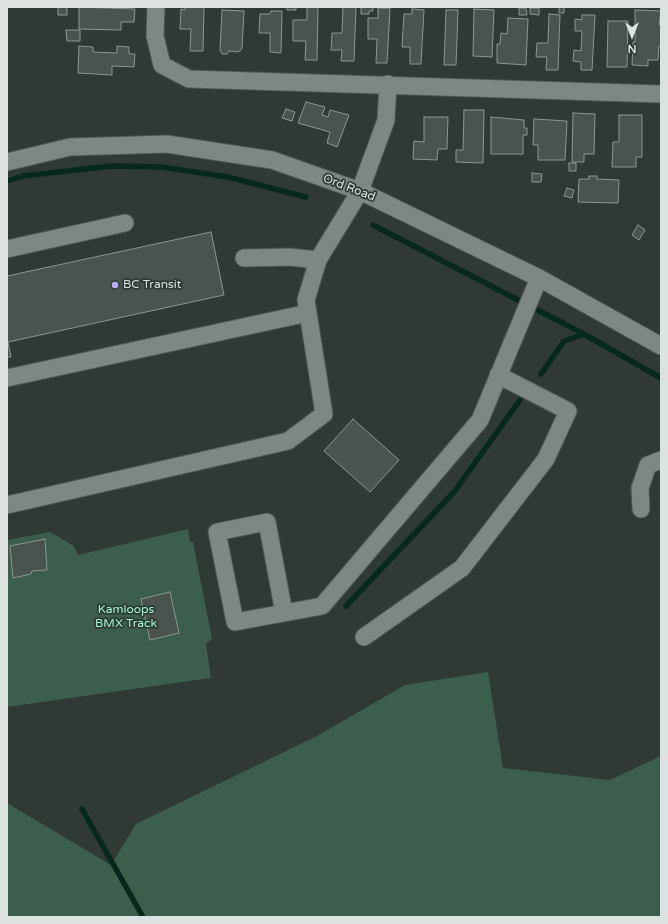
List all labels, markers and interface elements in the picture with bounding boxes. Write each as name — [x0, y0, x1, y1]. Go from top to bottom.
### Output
north arrow — [612, 16, 652, 56]
text: N — [628, 42, 636, 55]
street label: Ord Road — [321, 171, 377, 205]
place label: BC Transit — [123, 278, 181, 292]
marker: BC Transit — [110, 280, 120, 290]
park label: Kamloops BMX Track — [95, 603, 157, 631]

